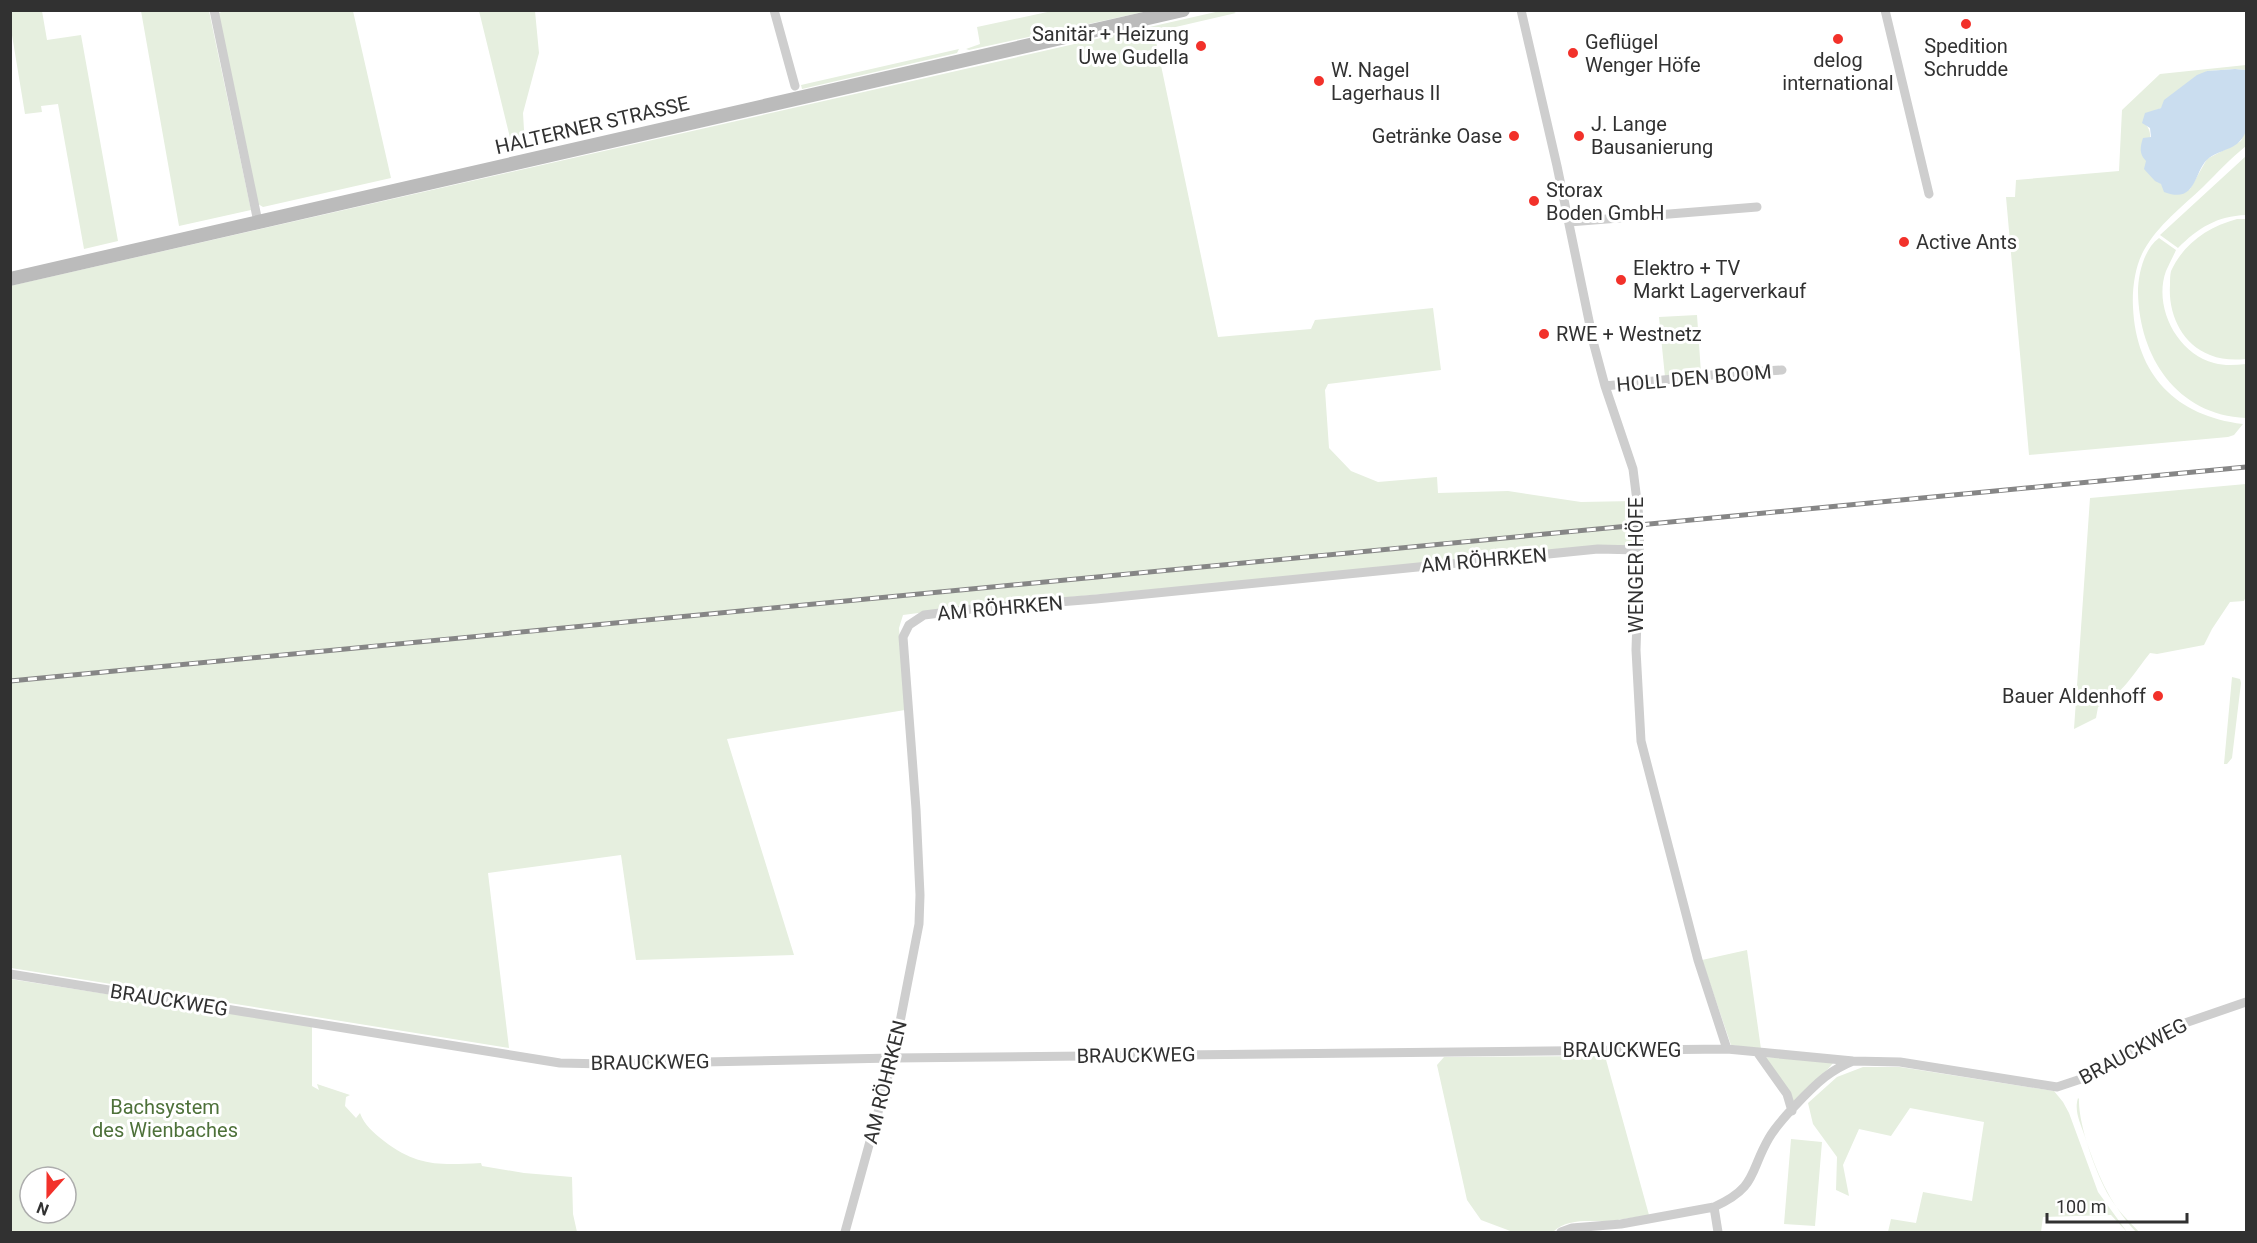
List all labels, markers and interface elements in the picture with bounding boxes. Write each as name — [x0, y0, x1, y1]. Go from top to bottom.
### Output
marker: Spedition Schrudde — [1959, 17, 1973, 31]
place label: Sanitär + Heizung Uwe Gudella — [1032, 22, 1189, 69]
place label: Geflügel Wenger Höfe — [1585, 30, 1701, 77]
marker: delog international — [1831, 32, 1845, 46]
place label: Spedition Schrudde — [1924, 34, 2008, 81]
marker: Sanitär + Heizung Uwe Gudella — [1194, 39, 1208, 53]
marker: Geflügel Wenger Höfe — [1566, 46, 1580, 60]
place label: delog international — [1782, 48, 1894, 95]
place label: W. Nagel Lagerhaus II — [1331, 58, 1440, 105]
marker: W. Nagel Lagerhaus II — [1312, 74, 1326, 88]
street label: HALTERNER STRASSE — [493, 91, 691, 159]
place label: J. Lange Bausanierung — [1591, 112, 1713, 159]
place label: Getränke Oase — [1372, 124, 1502, 148]
marker: Getränke Oase — [1507, 129, 1521, 143]
marker: J. Lange Bausanierung — [1572, 129, 1586, 143]
place label: Storax Boden GmbH — [1546, 178, 1664, 225]
marker: Storax Boden GmbH — [1527, 194, 1541, 208]
place label: Active Ants — [1916, 230, 2017, 254]
marker: Active Ants — [1897, 235, 1911, 249]
place label: Elektro + TV Markt Lagerverkauf — [1633, 256, 1806, 303]
marker: Elektro + TV Markt Lagerverkauf — [1614, 273, 1628, 287]
place label: RWE + Westnetz — [1556, 322, 1702, 346]
marker: RWE + Westnetz — [1537, 327, 1551, 341]
street label: HOLL DEN BOOM — [1615, 359, 1773, 397]
street label: WENGER HÖFE — [1624, 497, 1648, 633]
street label: AM RÖHRKEN — [1420, 543, 1548, 577]
street label: AM RÖHRKEN — [936, 591, 1064, 625]
place label: Bauer Aldenhoff — [2002, 684, 2146, 708]
marker: Bauer Aldenhoff — [2151, 689, 2165, 703]
street label: BRAUCKWEG — [108, 979, 230, 1021]
street label: BRAUCKWEG — [2075, 1012, 2191, 1090]
street label: AM RÖHRKEN — [858, 1018, 912, 1146]
street label: BRAUCKWEG — [1563, 1038, 1681, 1062]
street label: BRAUCKWEG — [1076, 1042, 1196, 1068]
street label: BRAUCKWEG — [590, 1049, 710, 1075]
park label: Bachsystem des Wienbaches — [92, 1095, 238, 1142]
north arrow — [18, 1165, 78, 1225]
scale bar — [2047, 1186, 2186, 1224]
text: 100 m — [2056, 1196, 2107, 1217]
text: N — [34, 1198, 51, 1219]

